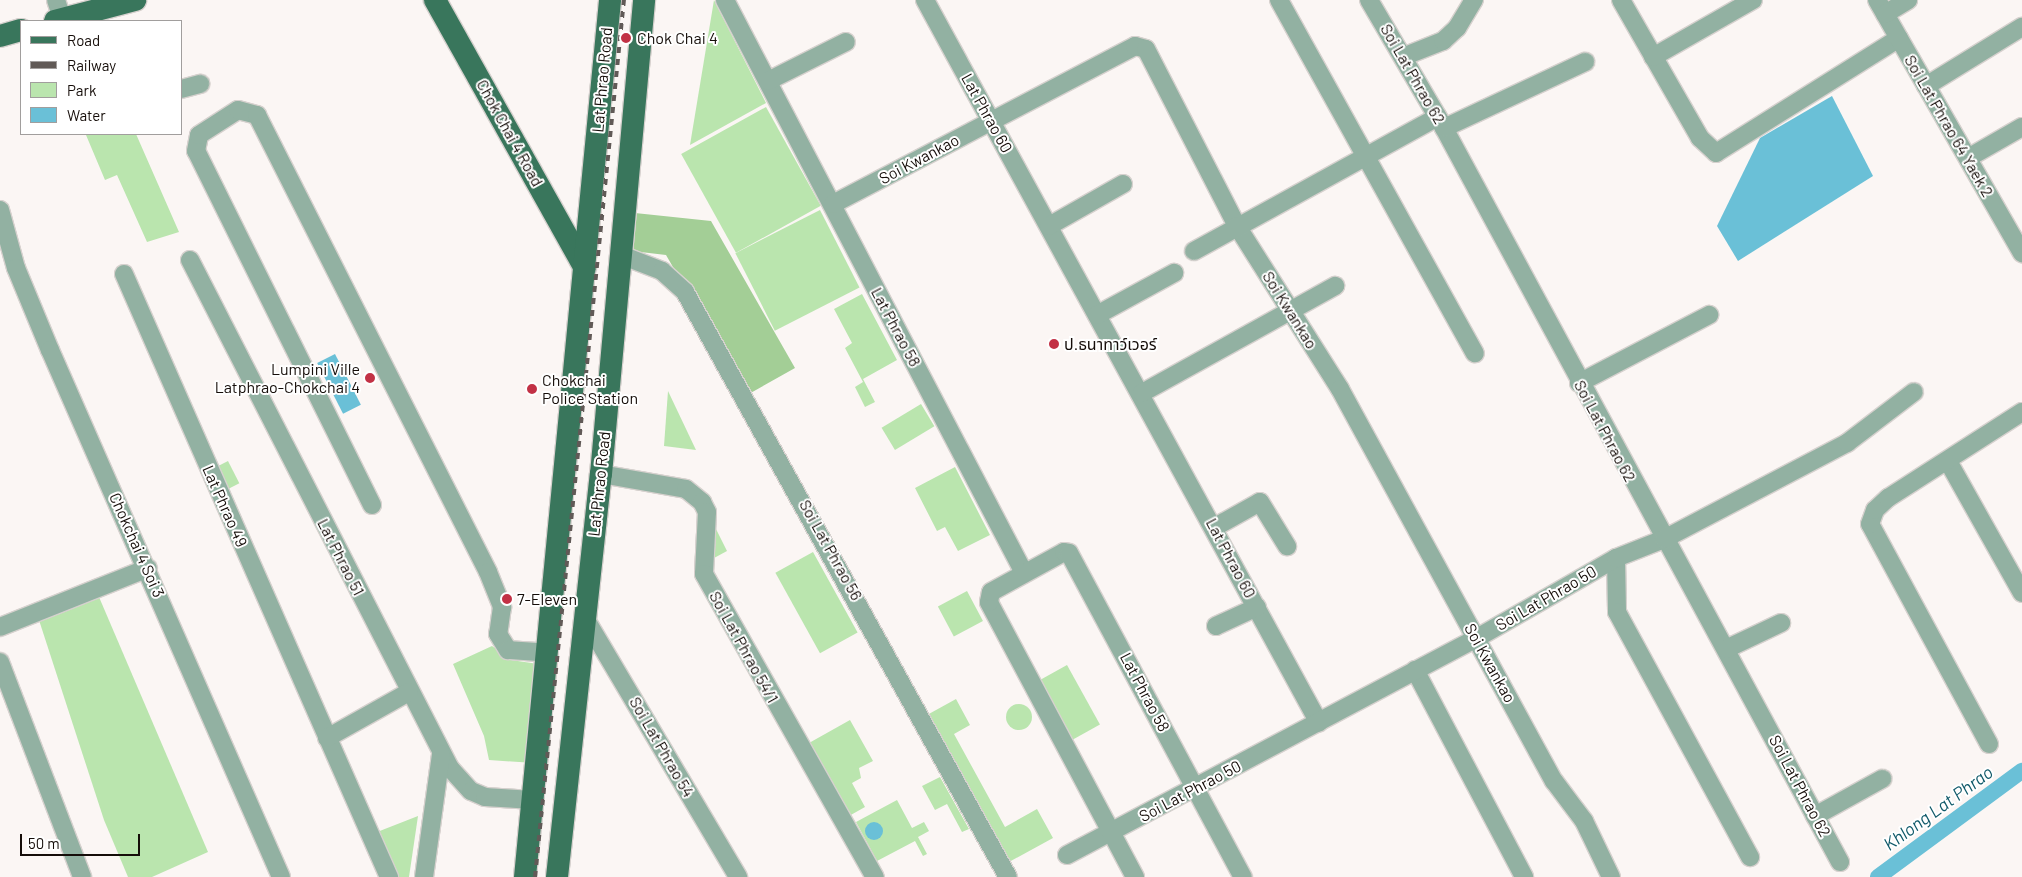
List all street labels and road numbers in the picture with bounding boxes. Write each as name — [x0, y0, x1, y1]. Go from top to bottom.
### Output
street label: Soi Lat Phrao 62 — [1377, 21, 1449, 127]
street label: Lat Phrao Road — [588, 27, 616, 133]
street label: Soi Lat Phrao 64 Yaek 2 — [1901, 52, 1997, 200]
street label: Lat Phrao 60 — [957, 70, 1017, 156]
street label: Chok Chai 4 Road — [473, 76, 547, 190]
street label: Soi Kwankao — [876, 130, 962, 188]
street label: Soi Kwankao — [1259, 268, 1321, 352]
street label: Lat Phrao 58 — [867, 284, 925, 370]
street label: Soi Lat Phrao 62 — [1570, 377, 1640, 485]
street label: Lat Phrao Road — [584, 430, 614, 538]
street label: Lat Phrao 49 — [198, 462, 252, 550]
street label: Chokchai 4 Soi 3 — [105, 490, 169, 600]
street label: Soi Lat Phrao 56 — [795, 496, 867, 604]
street label: Lat Phrao 51 — [313, 515, 369, 599]
street label: Lat Phrao 60 — [1202, 515, 1260, 601]
street label: Soi Lat Phrao 50 — [1492, 561, 1600, 635]
street label: Soi Lat Phrao 54/1 — [705, 588, 783, 706]
street label: Soi Kwankao — [1460, 620, 1520, 706]
street label: Lat Phrao 58 — [1116, 649, 1174, 735]
street label: Soi Lat Phrao 54 — [626, 693, 698, 801]
street label: Soi Lat Phrao 62 — [1765, 732, 1835, 840]
street label: Soi Lat Phrao 50 — [1136, 756, 1244, 826]

